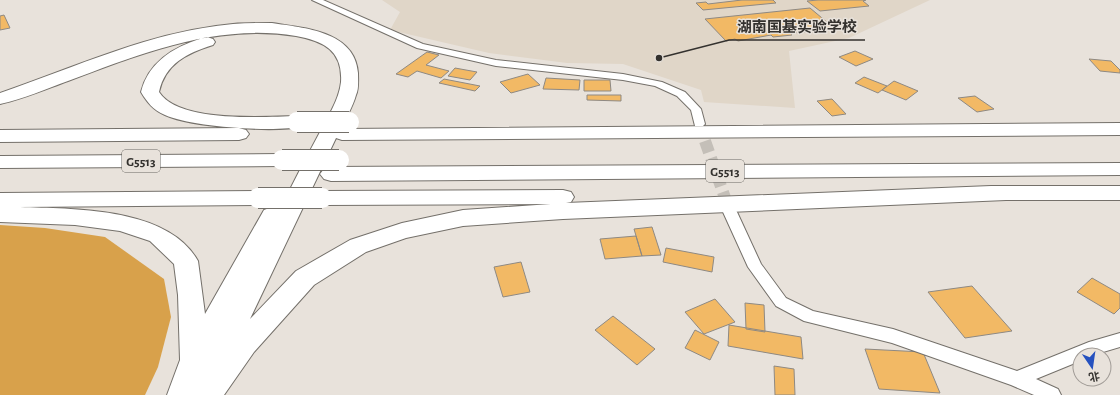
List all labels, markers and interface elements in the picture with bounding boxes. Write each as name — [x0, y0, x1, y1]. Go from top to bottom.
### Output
callout: 湖南国基实验学校 — [729, 13, 865, 40]
text: 湖南国基实验学校 — [737, 18, 857, 35]
road number: G5513 — [122, 150, 160, 172]
road number: G5513 — [706, 160, 744, 182]
north arrow — [1072, 347, 1112, 387]
text: 北 — [1088, 370, 1101, 383]

